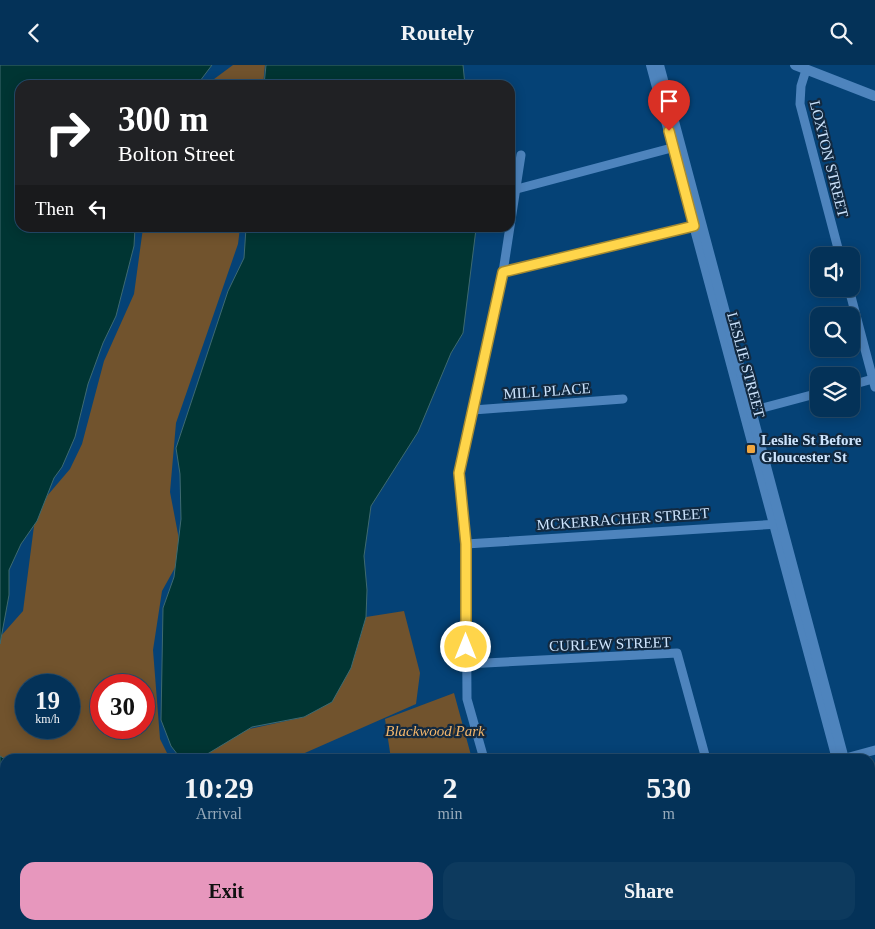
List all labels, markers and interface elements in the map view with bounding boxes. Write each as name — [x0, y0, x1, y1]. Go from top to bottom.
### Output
icon: back — [20, 19, 48, 47]
icon: search — [827, 19, 855, 47]
text: Routely — [401, 20, 474, 45]
pin — [648, 80, 690, 131]
icon: arrive — [655, 87, 683, 115]
street label: LOXTON STREET — [807, 99, 851, 219]
icon: right — [35, 100, 100, 165]
text: 300 m — [118, 100, 208, 139]
text: Bolton Street — [118, 141, 235, 166]
icon: left — [84, 195, 112, 223]
text: Then — [35, 198, 74, 219]
map controls — [810, 247, 860, 417]
button: sound — [810, 247, 860, 297]
button: search — [810, 307, 860, 357]
street label: LESLIE STREET — [724, 310, 768, 420]
button: layers — [810, 367, 860, 417]
street label: MILL PLACE — [503, 380, 591, 402]
place label: Leslie St Before Gloucester St — [761, 432, 862, 465]
marker: Leslie St Before Gloucester St — [745, 443, 757, 455]
street label: MCKERRACHER STREET — [536, 505, 710, 533]
position arrow — [439, 620, 491, 672]
street label: CURLEW STREET — [549, 634, 671, 654]
speed limit sign: 30 — [90, 674, 155, 739]
text: 19 — [35, 687, 60, 714]
text: km/h — [35, 712, 60, 726]
park label: Blackwood Park — [385, 723, 485, 739]
text: 10:29 — [184, 771, 254, 804]
text: 2 — [442, 771, 457, 804]
text: 530 — [646, 771, 691, 804]
text: Arrival — [196, 805, 242, 822]
text: min — [438, 805, 462, 822]
text: m — [662, 805, 675, 822]
button: Exit — [20, 862, 433, 920]
button: Share — [443, 862, 855, 920]

